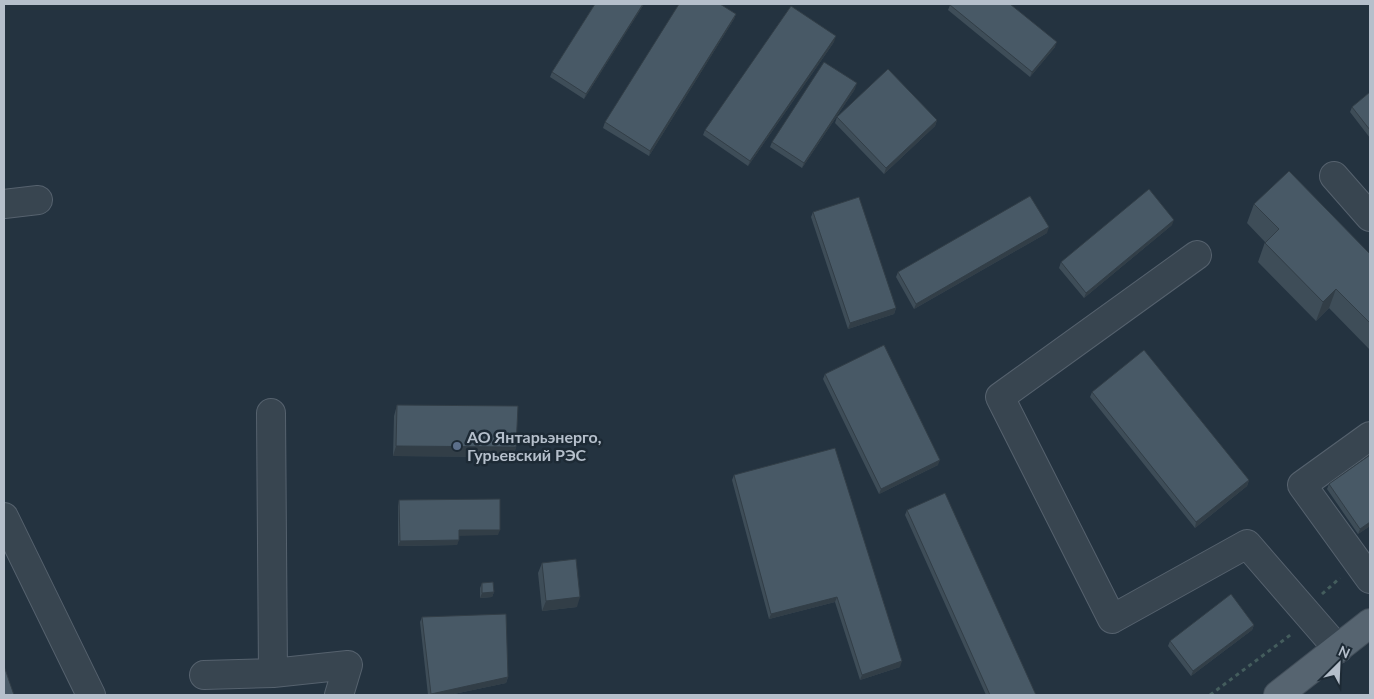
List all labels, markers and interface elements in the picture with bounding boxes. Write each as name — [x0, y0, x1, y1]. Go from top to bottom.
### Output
place label: АО Янтарьэнерго, Гурьевский РЭС — [466, 427, 602, 464]
marker: АО Янтарьэнерго, Гурьевский РЭС — [451, 440, 463, 452]
north arrow — [1314, 639, 1364, 689]
text: N — [1336, 642, 1353, 662]

